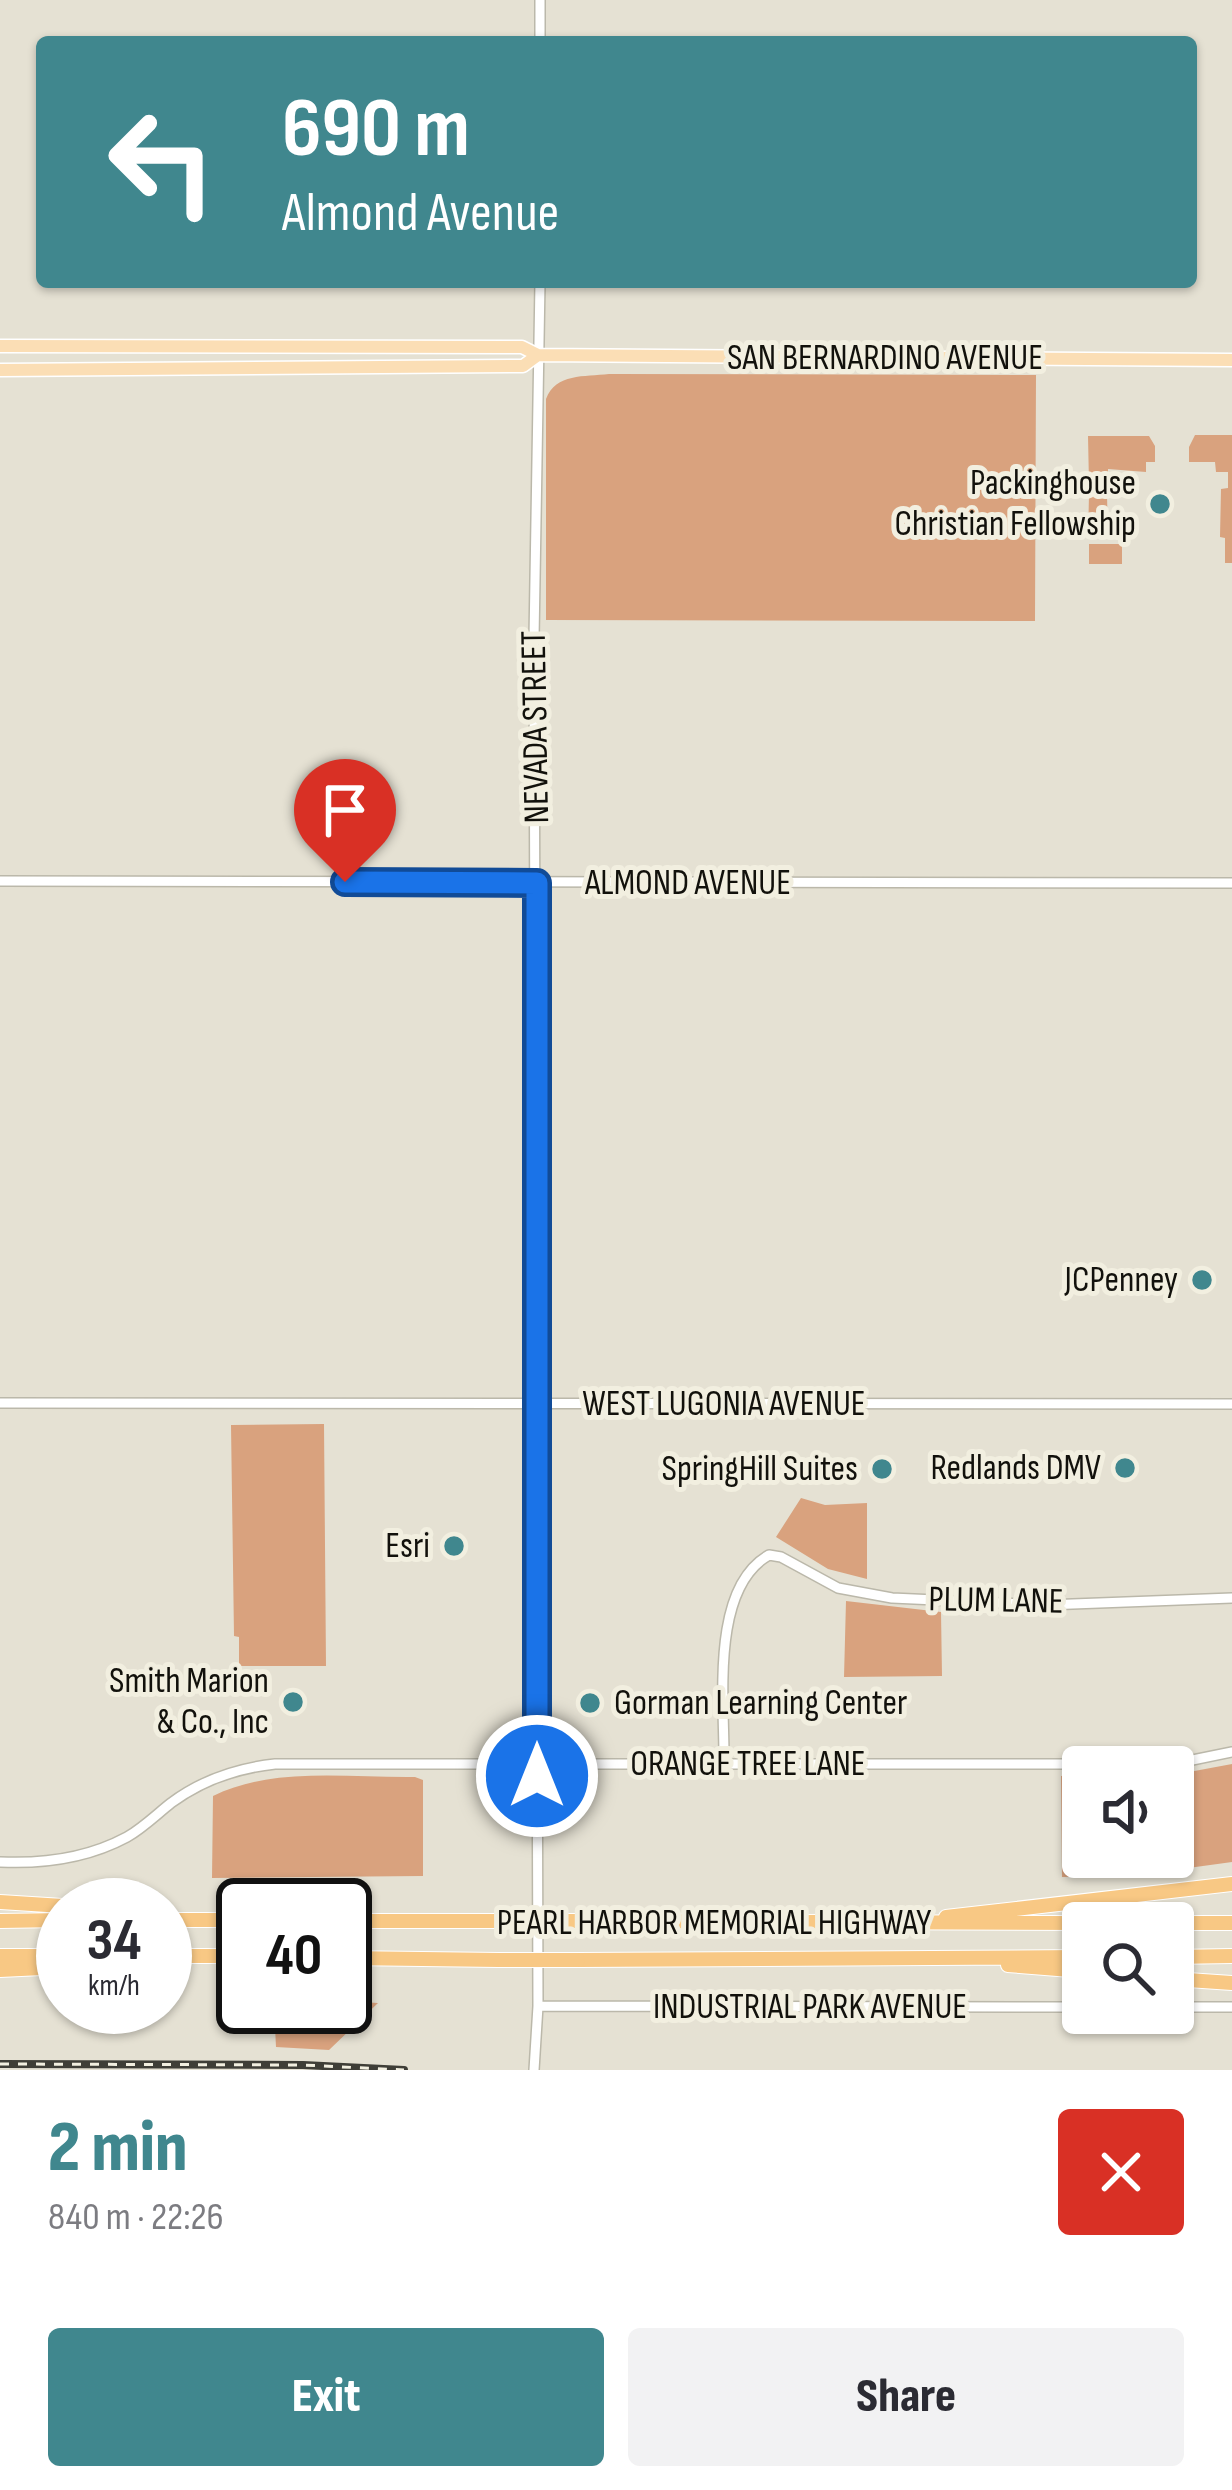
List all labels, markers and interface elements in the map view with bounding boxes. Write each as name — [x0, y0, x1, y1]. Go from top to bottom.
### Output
text: 690 m — [282, 79, 470, 180]
icon: left — [84, 84, 240, 240]
text: Almond Avenue — [282, 181, 559, 246]
street label: SAN BERNARDINO AVENUE — [727, 337, 1043, 380]
place label: Packinghouse Christian Fellowship — [895, 462, 1136, 546]
marker: Packinghouse Christian Fellowship — [1147, 491, 1173, 517]
street label: NEVADA STREET — [513, 630, 559, 824]
pin — [294, 759, 396, 882]
icon: arrive — [312, 777, 378, 843]
street label: ALMOND AVENUE — [584, 862, 791, 905]
place label: JCPenney — [1064, 1259, 1178, 1302]
marker: JCPenney — [1189, 1267, 1215, 1293]
street label: WEST LUGONIA AVENUE — [582, 1383, 866, 1426]
place label: Redlands DMV — [930, 1447, 1101, 1490]
place label: SpringHill Suites — [662, 1448, 858, 1491]
marker: Redlands DMV — [1112, 1455, 1138, 1481]
marker: SpringHill Suites — [869, 1456, 895, 1482]
place label: Esri — [385, 1525, 430, 1568]
marker: Esri — [441, 1533, 467, 1559]
street label: PLUM LANE — [928, 1578, 1064, 1624]
place label: Smith Marion & Co., Inc — [109, 1660, 269, 1744]
place label: Gorman Learning Center — [614, 1682, 907, 1725]
marker: Smith Marion & Co., Inc — [280, 1689, 306, 1715]
marker: Gorman Learning Center — [577, 1690, 603, 1716]
position arrow — [474, 1713, 600, 1839]
street label: ORANGE TREE LANE — [630, 1743, 866, 1786]
map controls — [1062, 1746, 1194, 2034]
button: sound — [1062, 1746, 1194, 1878]
speed limit sign: 40 — [216, 1878, 372, 2034]
street label: PEARL HARBOR MEMORIAL HIGHWAY — [497, 1902, 931, 1945]
button: search — [1062, 1902, 1194, 2034]
text: 34 — [87, 1905, 141, 1977]
text: km/h — [88, 1968, 140, 2004]
street label: INDUSTRIAL PARK AVENUE — [653, 1986, 967, 2029]
text: 2 min — [48, 2105, 188, 2192]
button: close — [1058, 2109, 1184, 2235]
text: 840 m · 22:26 — [48, 2194, 224, 2241]
button: Exit — [48, 2328, 604, 2466]
button: Share — [628, 2328, 1184, 2466]

